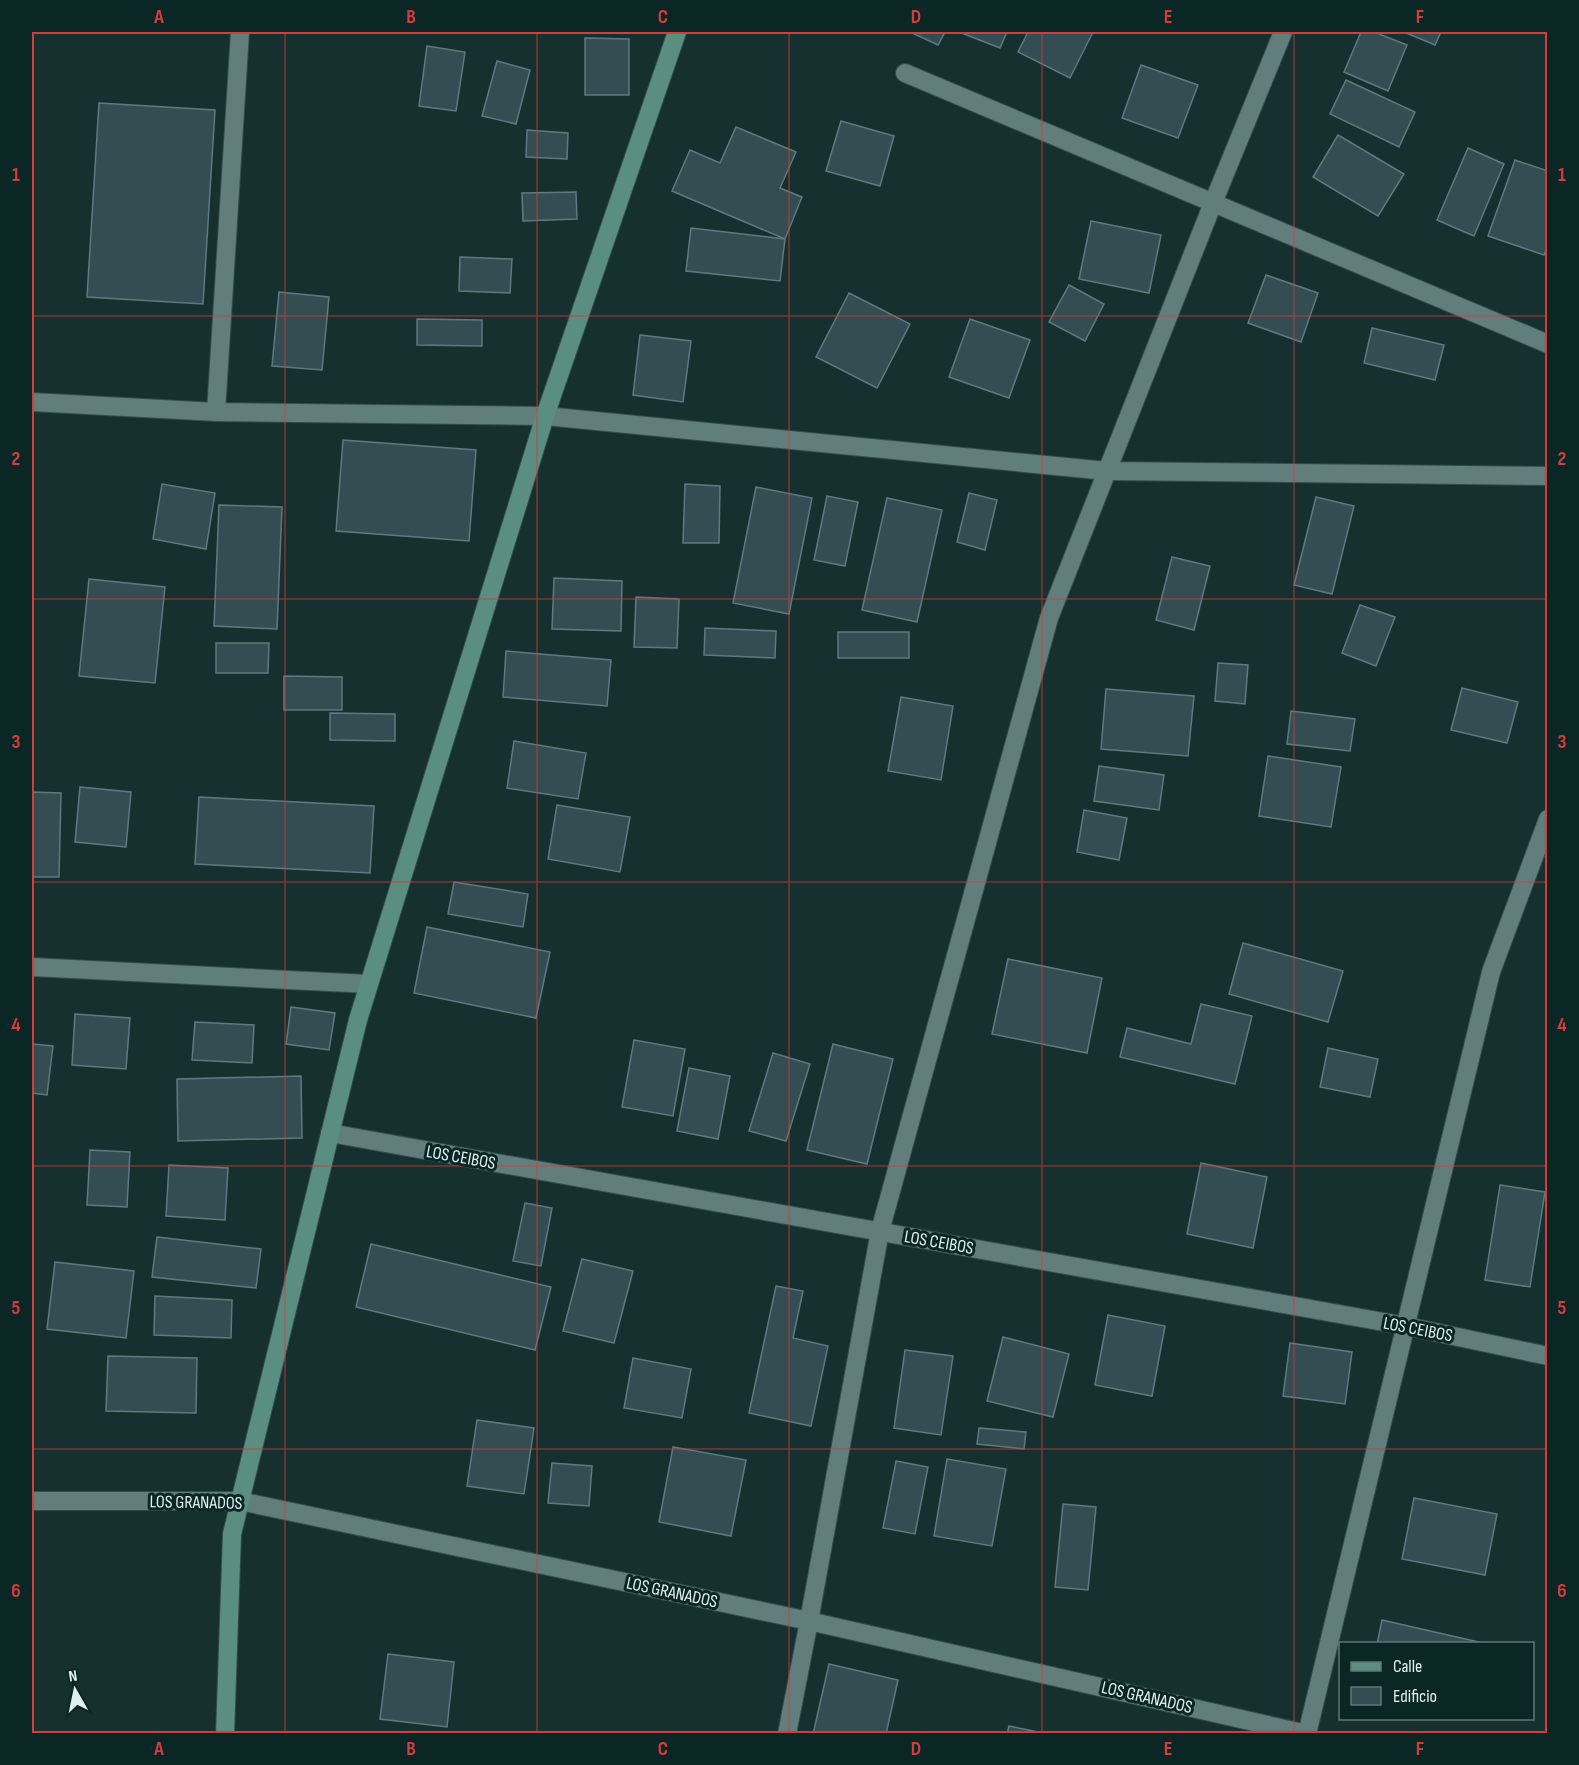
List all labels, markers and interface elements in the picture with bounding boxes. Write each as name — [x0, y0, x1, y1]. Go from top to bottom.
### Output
text: A — [153, 5, 164, 29]
text: B — [406, 5, 416, 29]
text: C — [658, 5, 668, 29]
text: D — [911, 5, 921, 29]
text: E — [1164, 5, 1172, 29]
text: F — [1416, 5, 1424, 29]
text: 1 — [12, 163, 20, 187]
text: 1 — [1558, 163, 1566, 187]
text: 2 — [12, 447, 20, 471]
text: 2 — [1558, 447, 1566, 471]
text: 3 — [12, 730, 21, 754]
text: 3 — [1558, 730, 1567, 754]
text: 4 — [11, 1013, 21, 1037]
text: 4 — [1557, 1013, 1567, 1037]
street label: LOS CEIBOS — [425, 1141, 497, 1174]
street label: LOS CEIBOS — [903, 1226, 975, 1259]
text: 5 — [12, 1296, 21, 1320]
text: 5 — [1558, 1296, 1567, 1320]
street label: LOS CEIBOS — [1382, 1313, 1455, 1347]
street label: LOS GRANADOS — [149, 1491, 243, 1514]
street label: LOS GRANADOS — [624, 1573, 720, 1612]
text: 6 — [11, 1579, 21, 1603]
text: 6 — [1557, 1579, 1567, 1603]
legend — [1339, 1642, 1534, 1720]
text: Calle — [1393, 1656, 1422, 1677]
north arrow — [45, 1660, 105, 1720]
text: N — [67, 1667, 79, 1687]
street label: LOS GRANADOS — [1099, 1677, 1195, 1718]
text: Edificio — [1393, 1686, 1437, 1707]
text: A — [153, 1737, 164, 1761]
text: B — [406, 1737, 416, 1761]
text: C — [658, 1737, 668, 1761]
text: D — [911, 1737, 921, 1761]
text: E — [1164, 1737, 1172, 1761]
text: F — [1416, 1737, 1424, 1761]

